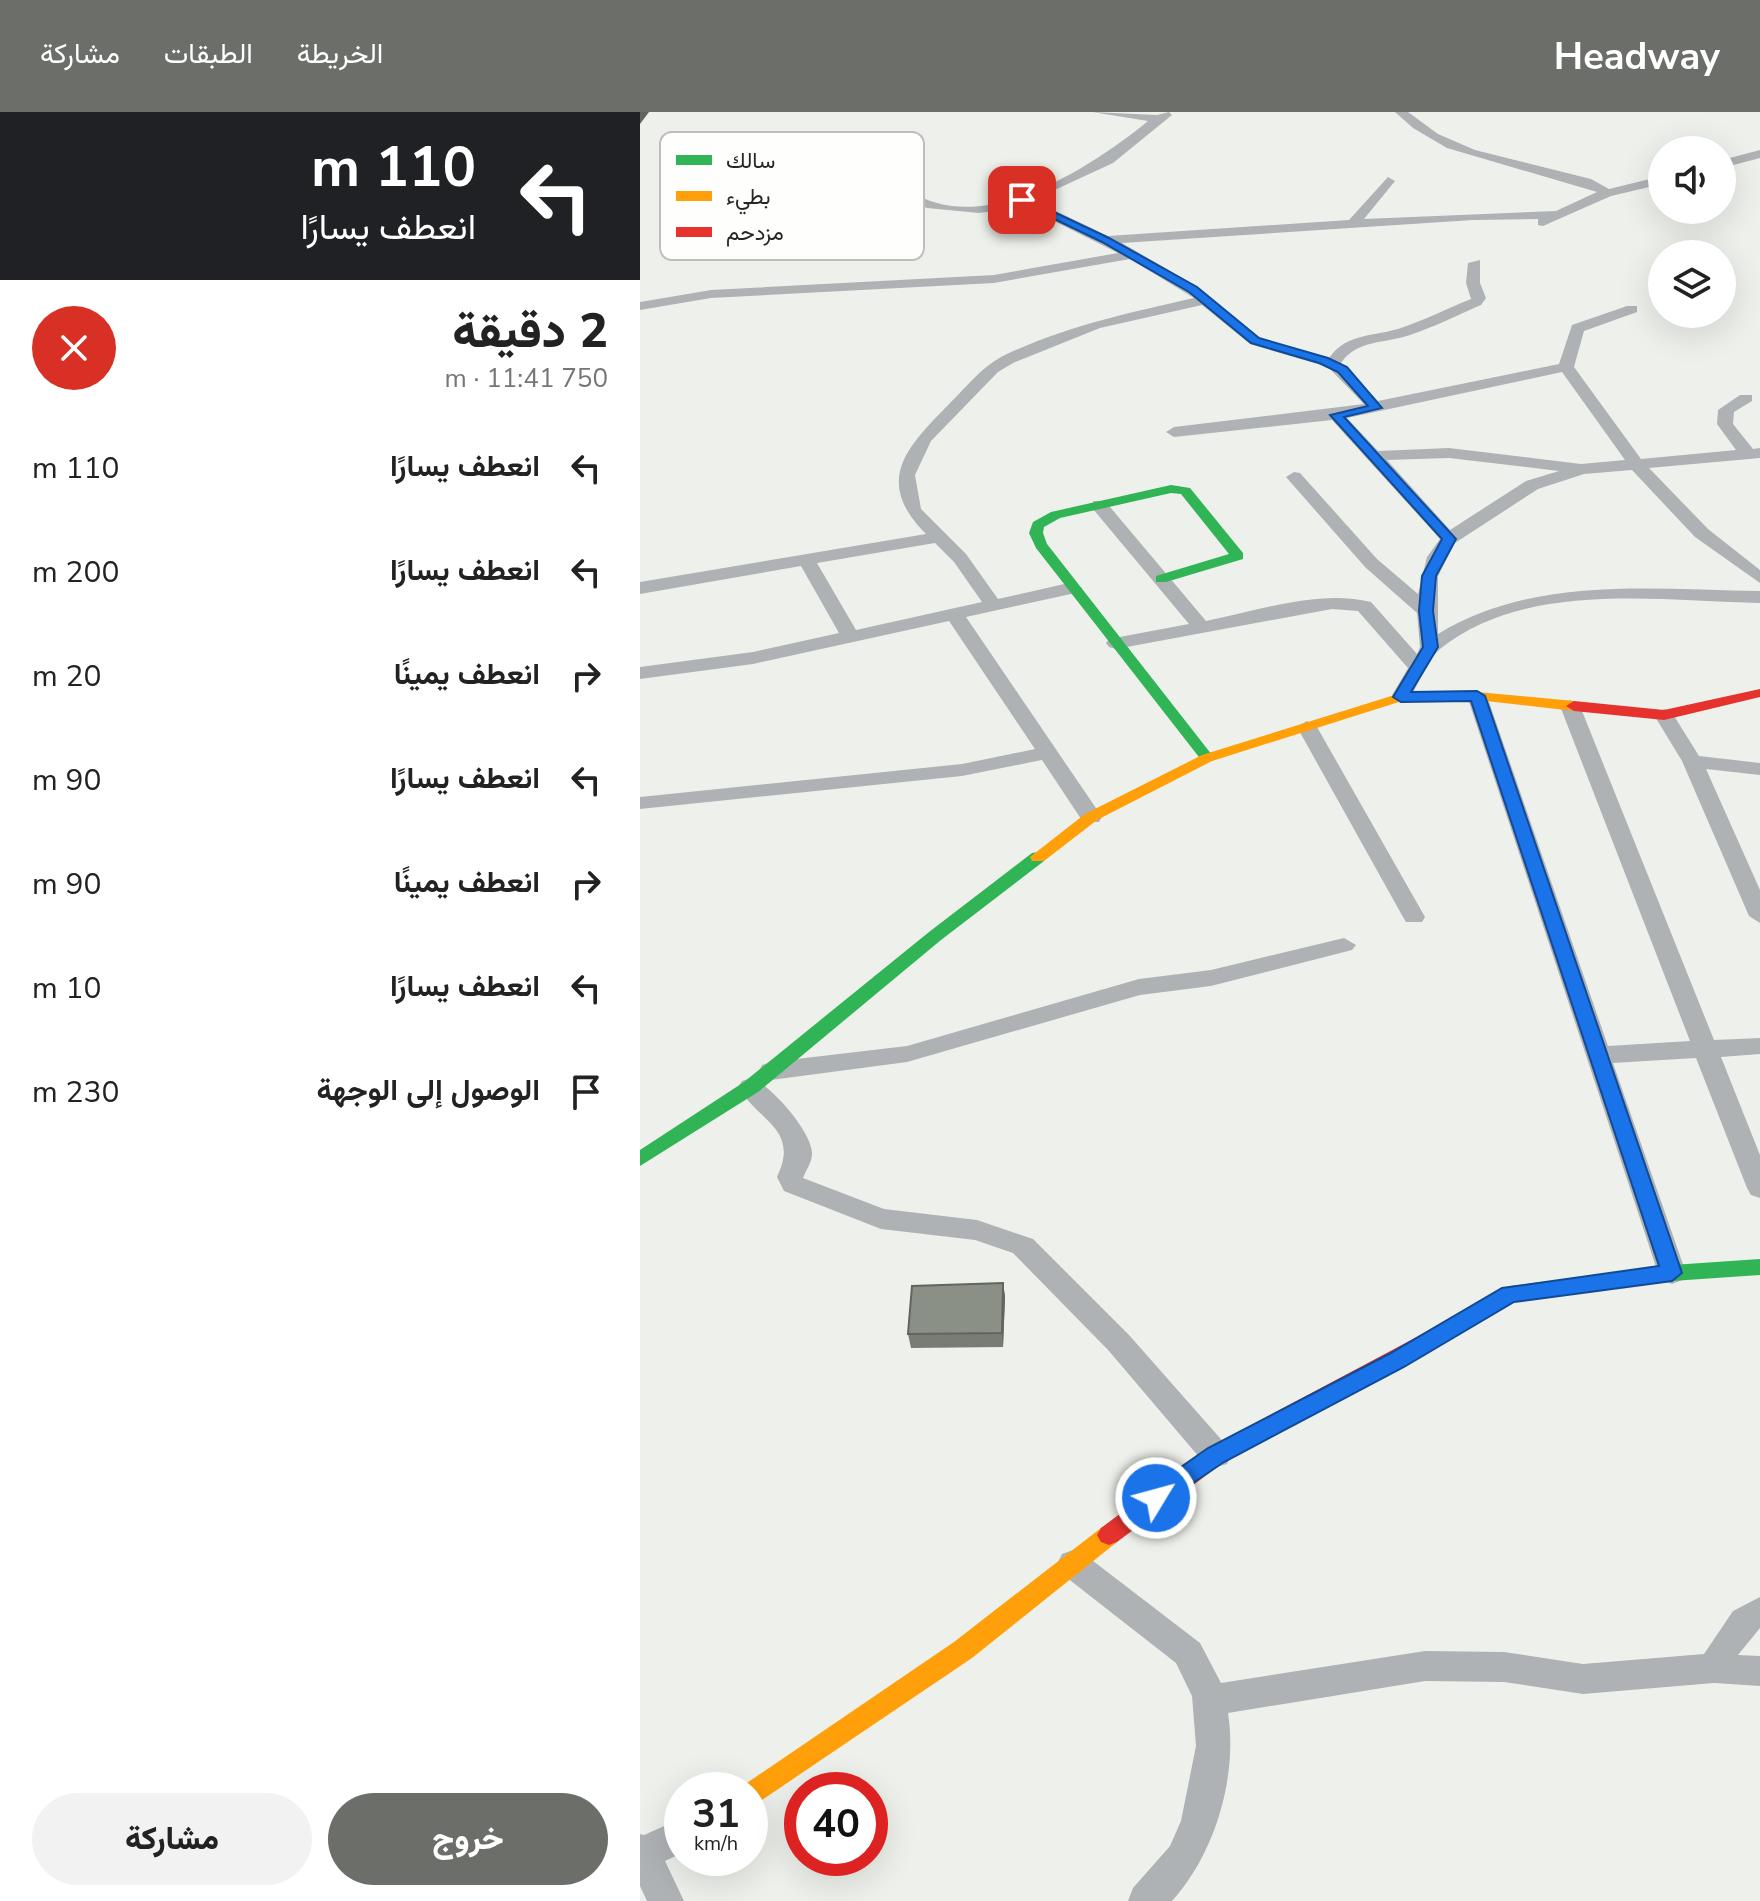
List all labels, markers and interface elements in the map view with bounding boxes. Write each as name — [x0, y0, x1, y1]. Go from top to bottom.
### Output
text: Headway — [1554, 31, 1720, 82]
text: مشاركة — [40, 35, 120, 73]
text: الطبقات — [164, 35, 253, 73]
text: الخريطة — [297, 35, 383, 73]
text: 110 m — [311, 129, 476, 206]
legend — [660, 132, 924, 260]
map controls — [1648, 136, 1736, 328]
button: sound — [1648, 136, 1736, 224]
icon: left — [504, 144, 608, 248]
text: سالك — [726, 146, 775, 176]
pin — [988, 166, 1056, 234]
icon: arrive — [1000, 178, 1044, 222]
text: بطيء — [726, 182, 771, 215]
text: انعطف يسارًا — [301, 203, 476, 252]
text: مزدحم — [726, 218, 784, 248]
button: layers — [1648, 240, 1736, 328]
text: 2 دقيقة — [452, 298, 608, 364]
button: close — [32, 306, 116, 390]
text: 750 m · 11:41 — [445, 361, 608, 396]
text: انعطف يسارًا — [390, 446, 540, 487]
icon: left — [564, 446, 608, 490]
text: 110 m — [32, 448, 119, 489]
text: انعطف يسارًا — [390, 550, 540, 591]
icon: left — [564, 550, 608, 594]
text: 200 m — [32, 552, 119, 593]
text: انعطف يمينًا — [394, 654, 540, 695]
icon: right — [564, 654, 608, 698]
text: 20 m — [32, 656, 101, 697]
text: انعطف يسارًا — [390, 758, 540, 799]
icon: left — [564, 758, 608, 802]
text: 90 m — [32, 760, 101, 801]
text: انعطف يمينًا — [394, 862, 540, 903]
icon: right — [564, 862, 608, 906]
text: 90 m — [32, 864, 101, 905]
text: انعطف يسارًا — [390, 966, 540, 1007]
icon: left — [564, 966, 608, 1010]
text: 10 m — [32, 968, 101, 1009]
text: الوصول إلى الوجهة — [316, 1070, 540, 1111]
icon: arrive — [564, 1070, 608, 1114]
text: 230 m — [32, 1072, 119, 1113]
position arrow — [1114, 1456, 1198, 1540]
speed limit sign: 40 — [784, 1772, 888, 1876]
text: 31 — [692, 1787, 740, 1841]
button: مشاركة — [32, 1793, 312, 1885]
button: خروج — [328, 1793, 608, 1885]
text: km/h — [694, 1830, 738, 1857]

